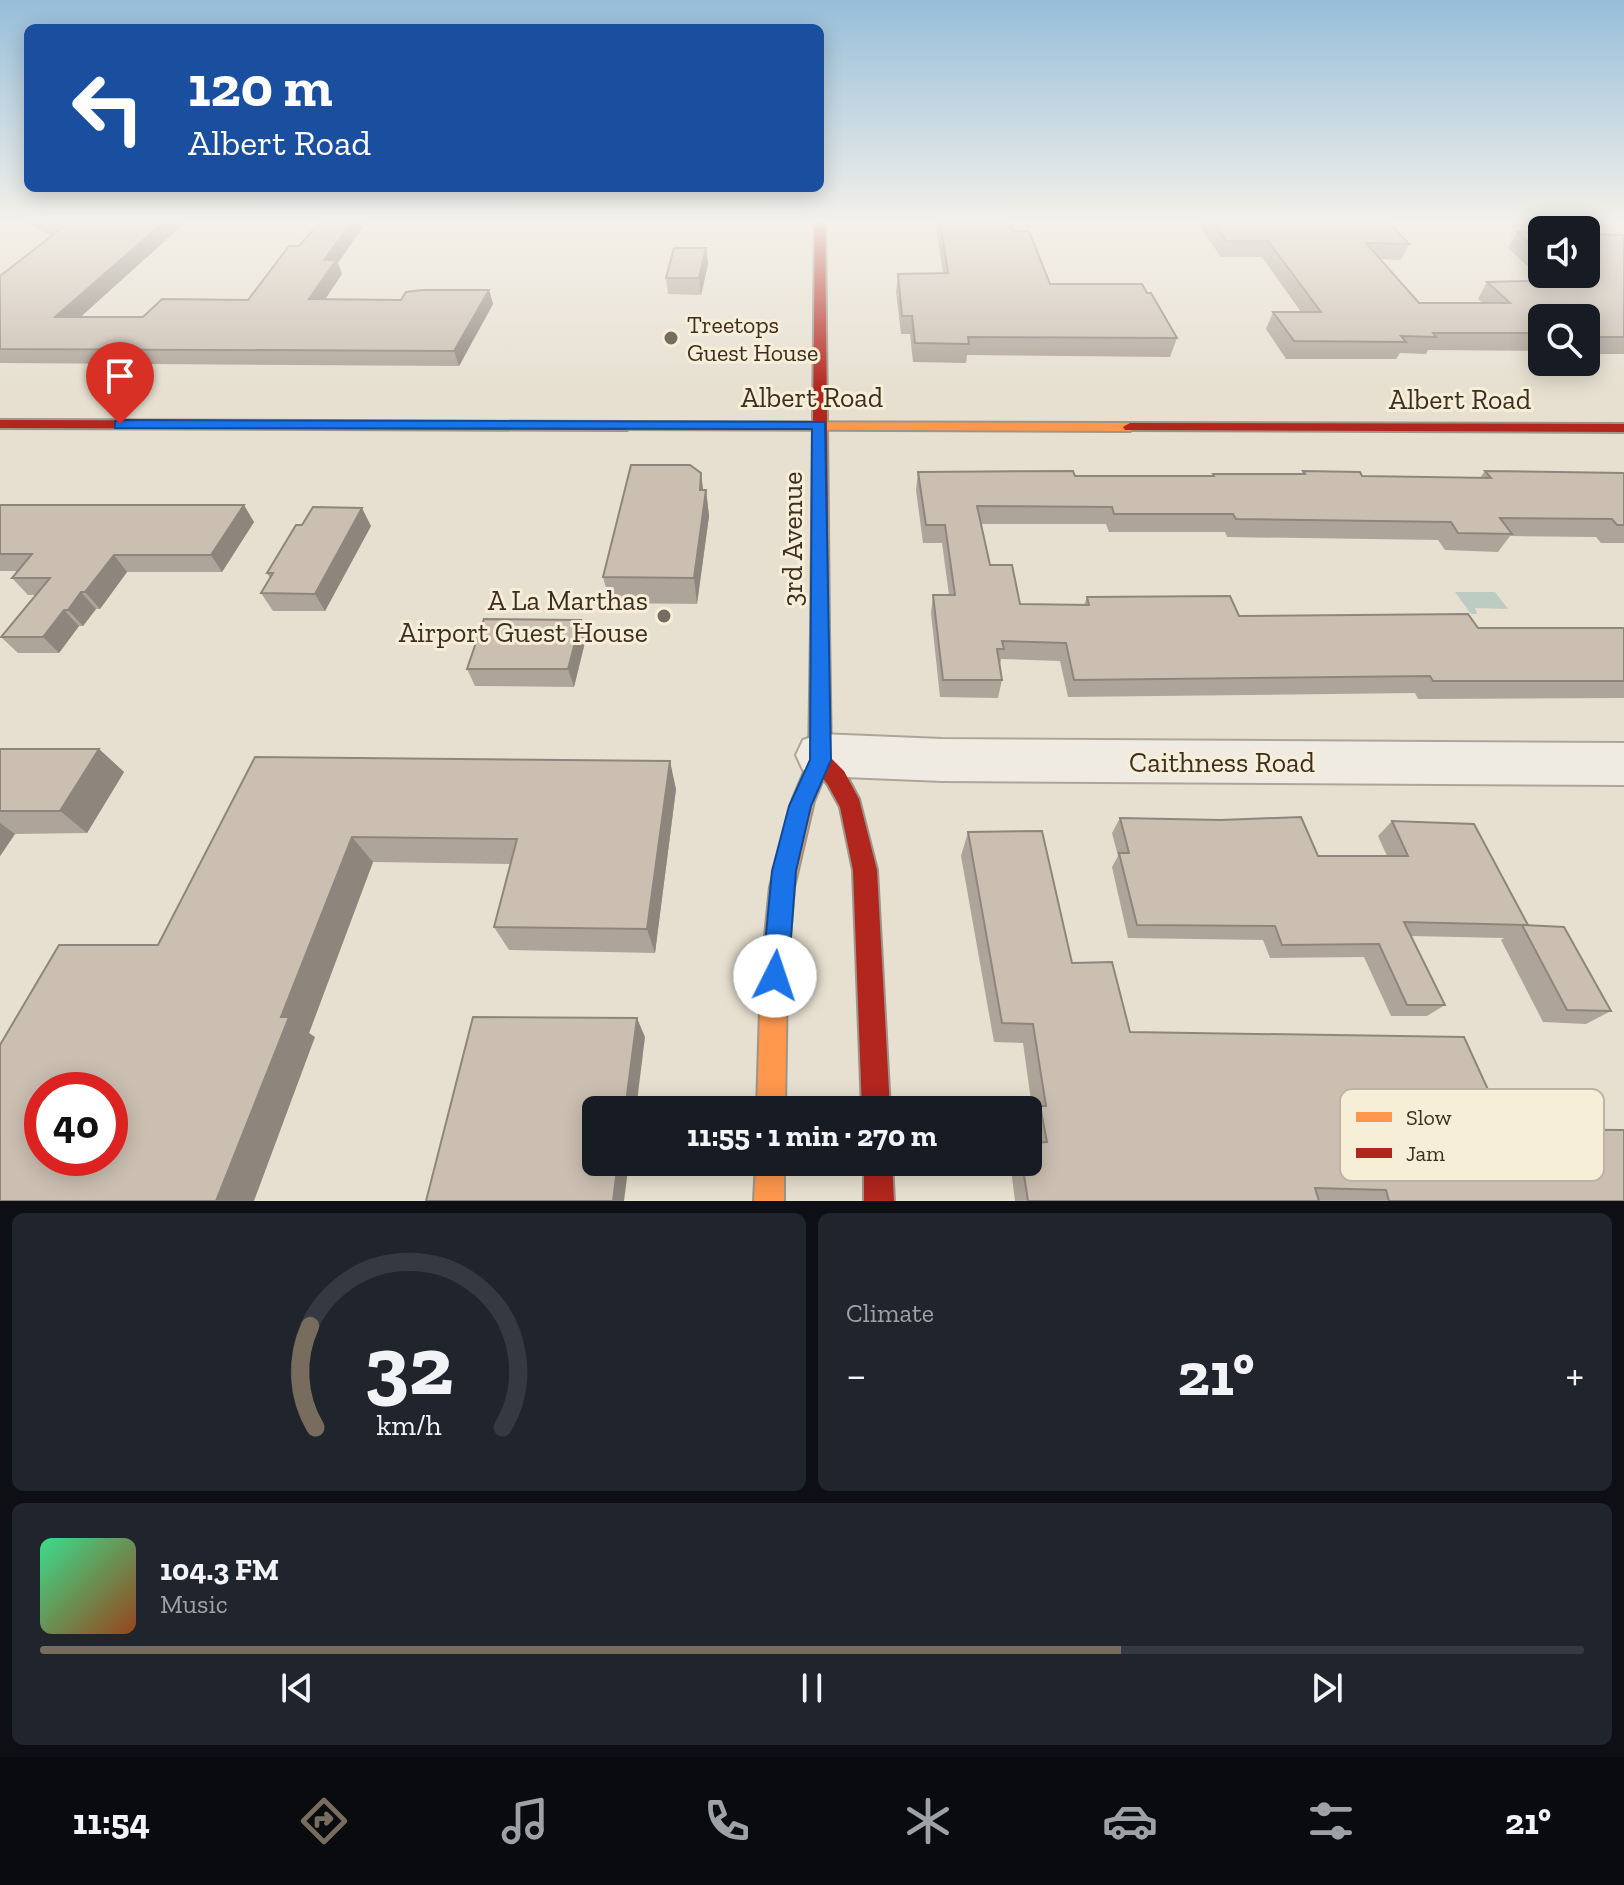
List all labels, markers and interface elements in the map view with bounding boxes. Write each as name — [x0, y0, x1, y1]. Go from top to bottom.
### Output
text: 120 m — [188, 53, 332, 120]
icon: left — [56, 56, 160, 160]
text: Albert Road — [188, 121, 371, 164]
map controls — [1528, 216, 1600, 376]
button: sound — [1528, 216, 1600, 288]
button: search — [1528, 304, 1600, 376]
place label: Treetops Guest House — [687, 310, 818, 367]
marker: Treetops Guest House — [662, 329, 680, 347]
pin — [86, 342, 154, 424]
icon: arrive — [98, 354, 142, 398]
street label: Albert Road — [741, 381, 883, 414]
street label: Albert Road — [1389, 383, 1531, 416]
street label: 3rd Avenue — [776, 471, 809, 607]
place label: A La Marthas Airport Guest House — [399, 584, 648, 649]
marker: A La Marthas Airport Guest House — [655, 607, 673, 625]
street label: Caithness Road — [1129, 746, 1315, 779]
position arrow — [733, 934, 817, 1018]
speed limit sign: 40 — [24, 1072, 128, 1176]
legend — [1340, 1089, 1604, 1181]
text: Slow — [1406, 1104, 1452, 1131]
text: 11:55 · 1 min · 270 m — [687, 1118, 937, 1154]
text: Jam — [1406, 1140, 1445, 1167]
text: Climate — [846, 1297, 934, 1329]
text: 32 — [364, 1315, 454, 1415]
text: 21° — [1177, 1338, 1255, 1410]
text: − — [846, 1348, 867, 1401]
text: + — [1565, 1348, 1584, 1401]
text: km/h — [376, 1408, 442, 1442]
text: 104.3 FM — [160, 1552, 279, 1588]
text: Music — [160, 1588, 228, 1620]
icon: previous — [275, 1666, 319, 1710]
icon: pause — [790, 1666, 834, 1710]
icon: next — [1305, 1666, 1349, 1710]
icon: directions — [296, 1793, 352, 1849]
icon: music — [497, 1793, 553, 1849]
icon: phone — [699, 1793, 755, 1849]
icon: climate — [900, 1793, 956, 1849]
icon: car — [1102, 1793, 1158, 1849]
icon: filters — [1303, 1793, 1359, 1849]
text: 11:54 — [73, 1800, 150, 1843]
text: 21° — [1505, 1800, 1551, 1843]

